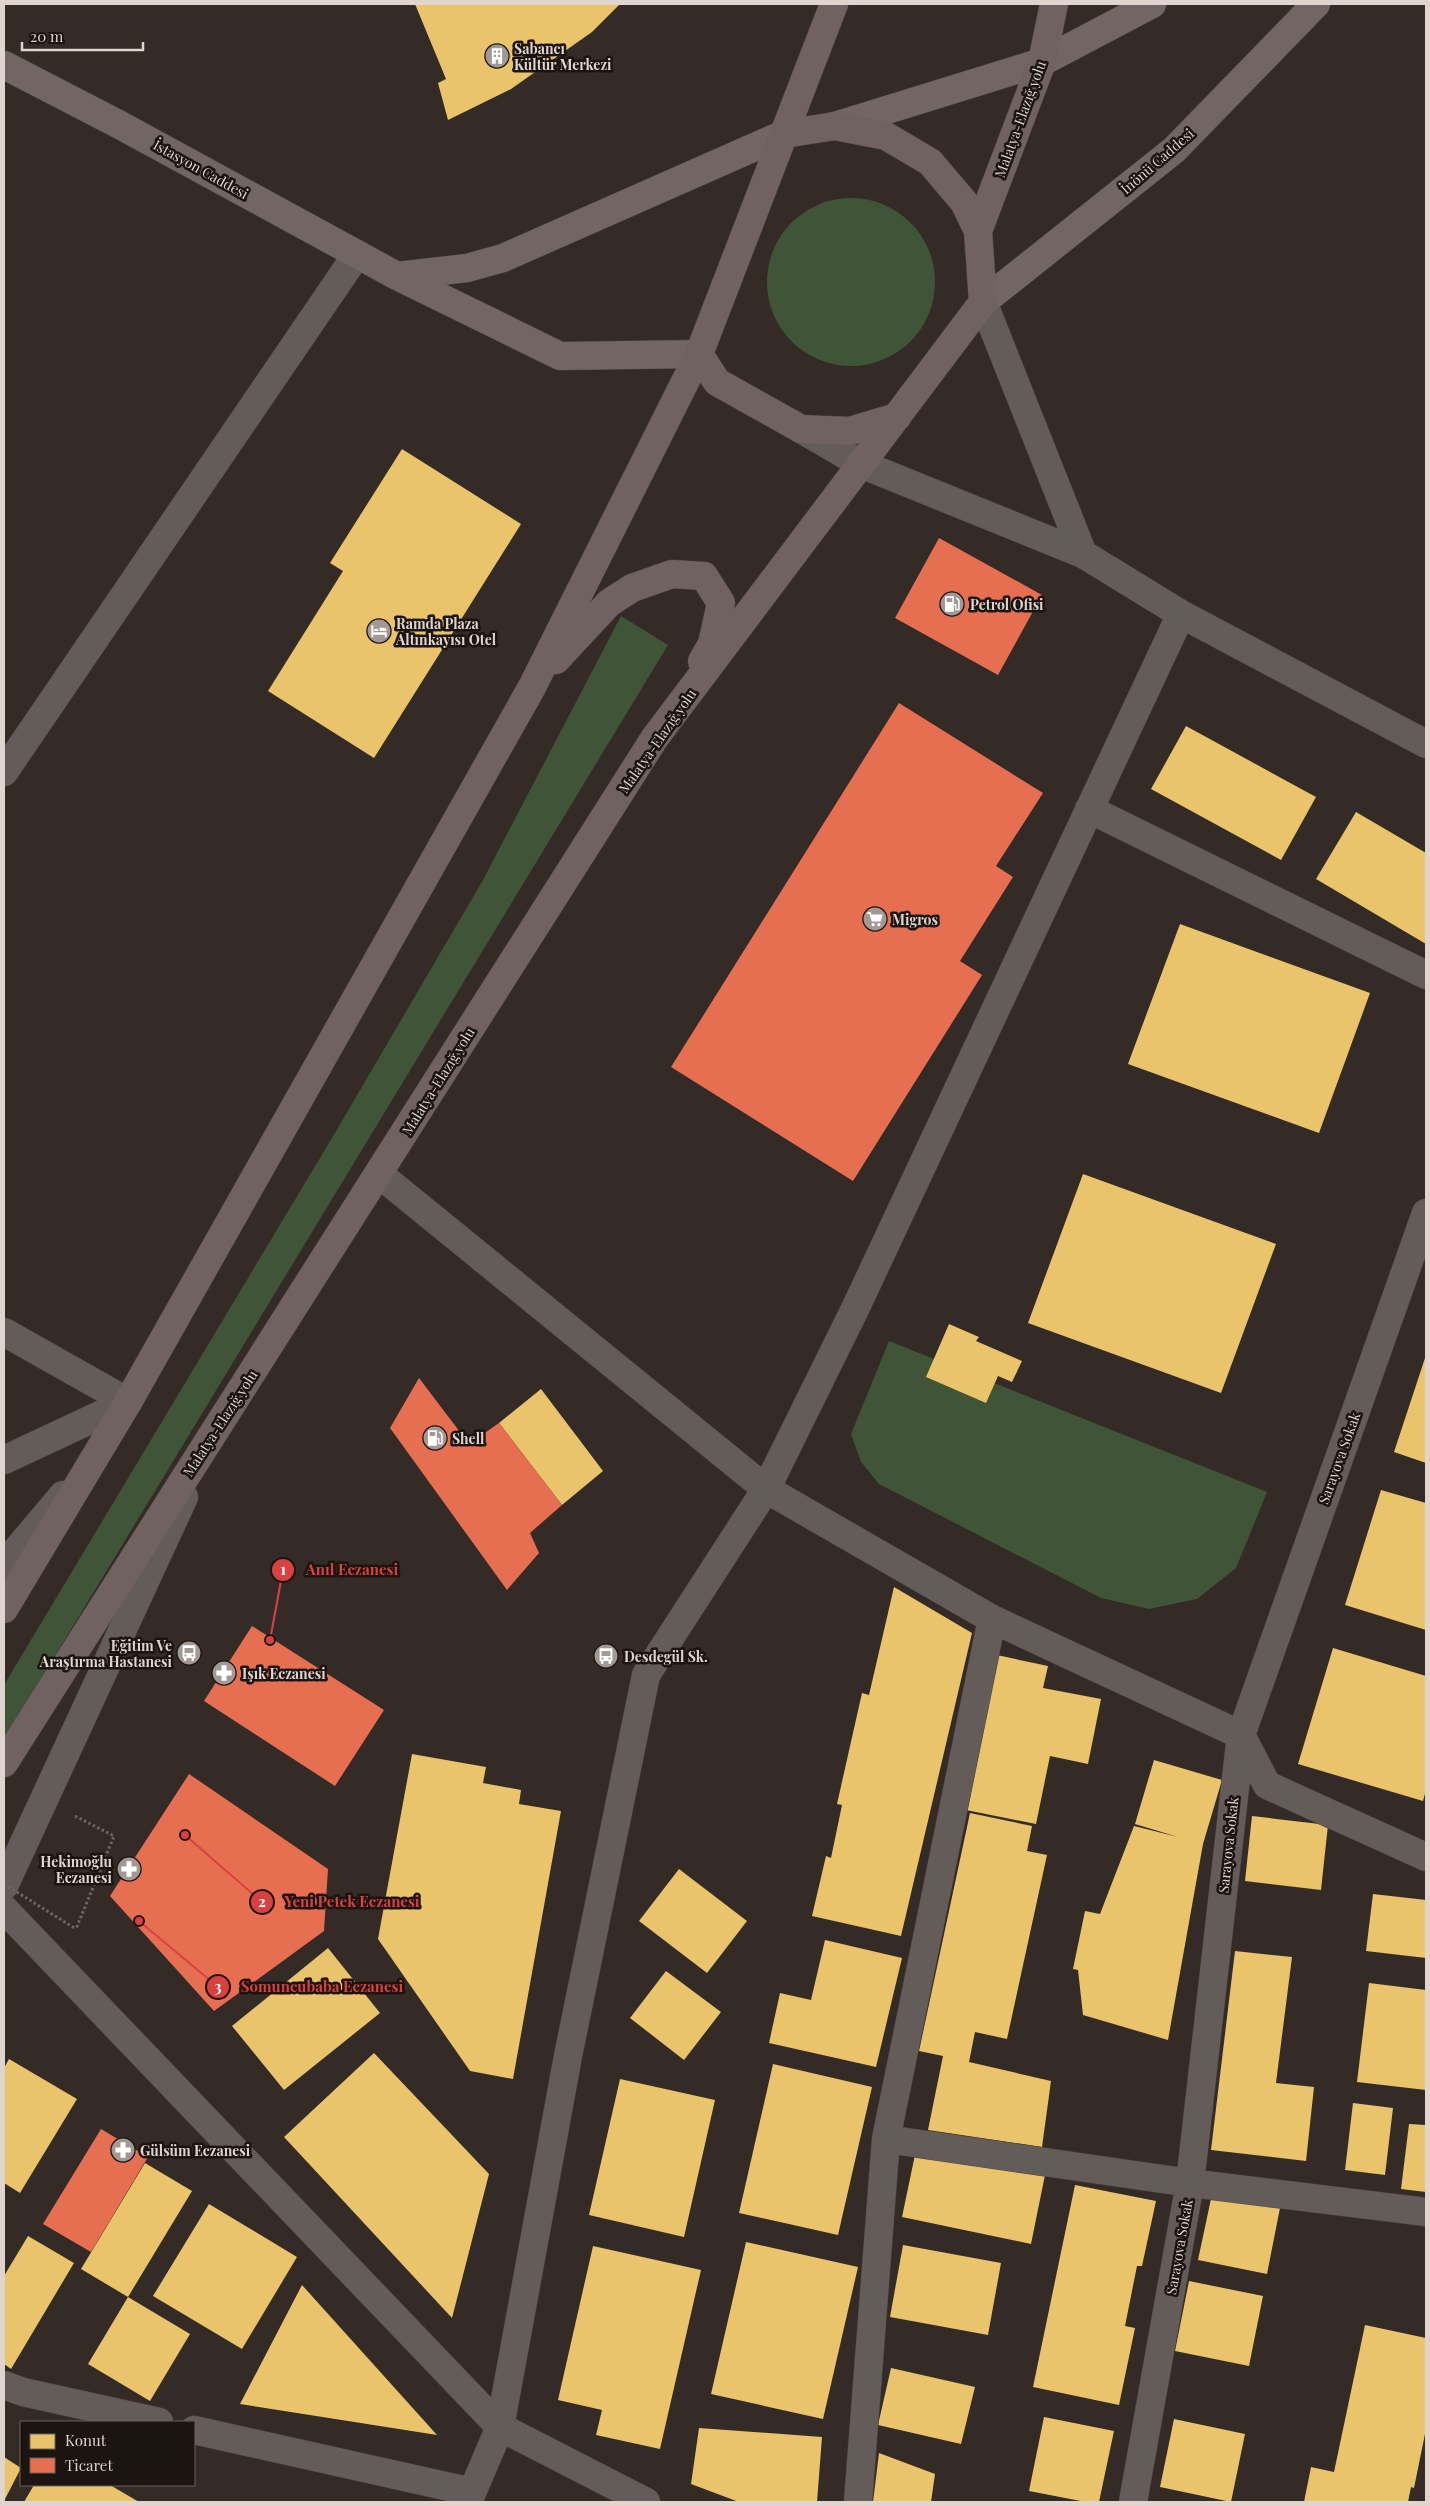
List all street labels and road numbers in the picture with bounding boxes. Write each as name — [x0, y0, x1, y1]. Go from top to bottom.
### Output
street label: Malatya-Elazığ yolu — [990, 58, 1050, 180]
street label: İnönü Caddesi — [1116, 124, 1198, 198]
street label: İstasyon Caddesi — [150, 135, 252, 203]
street label: Malatya-Elazığ yolu — [614, 685, 700, 797]
street label: Malatya-Elazığ yolu — [397, 1024, 479, 1138]
street label: Malatya-Elazığ yolu — [178, 1366, 262, 1480]
street label: Sarayova Sokak — [1314, 1409, 1365, 1507]
street label: Sarayova Sokak — [1214, 1796, 1243, 1894]
street label: Sarayova Sokak — [1161, 2198, 1197, 2296]

